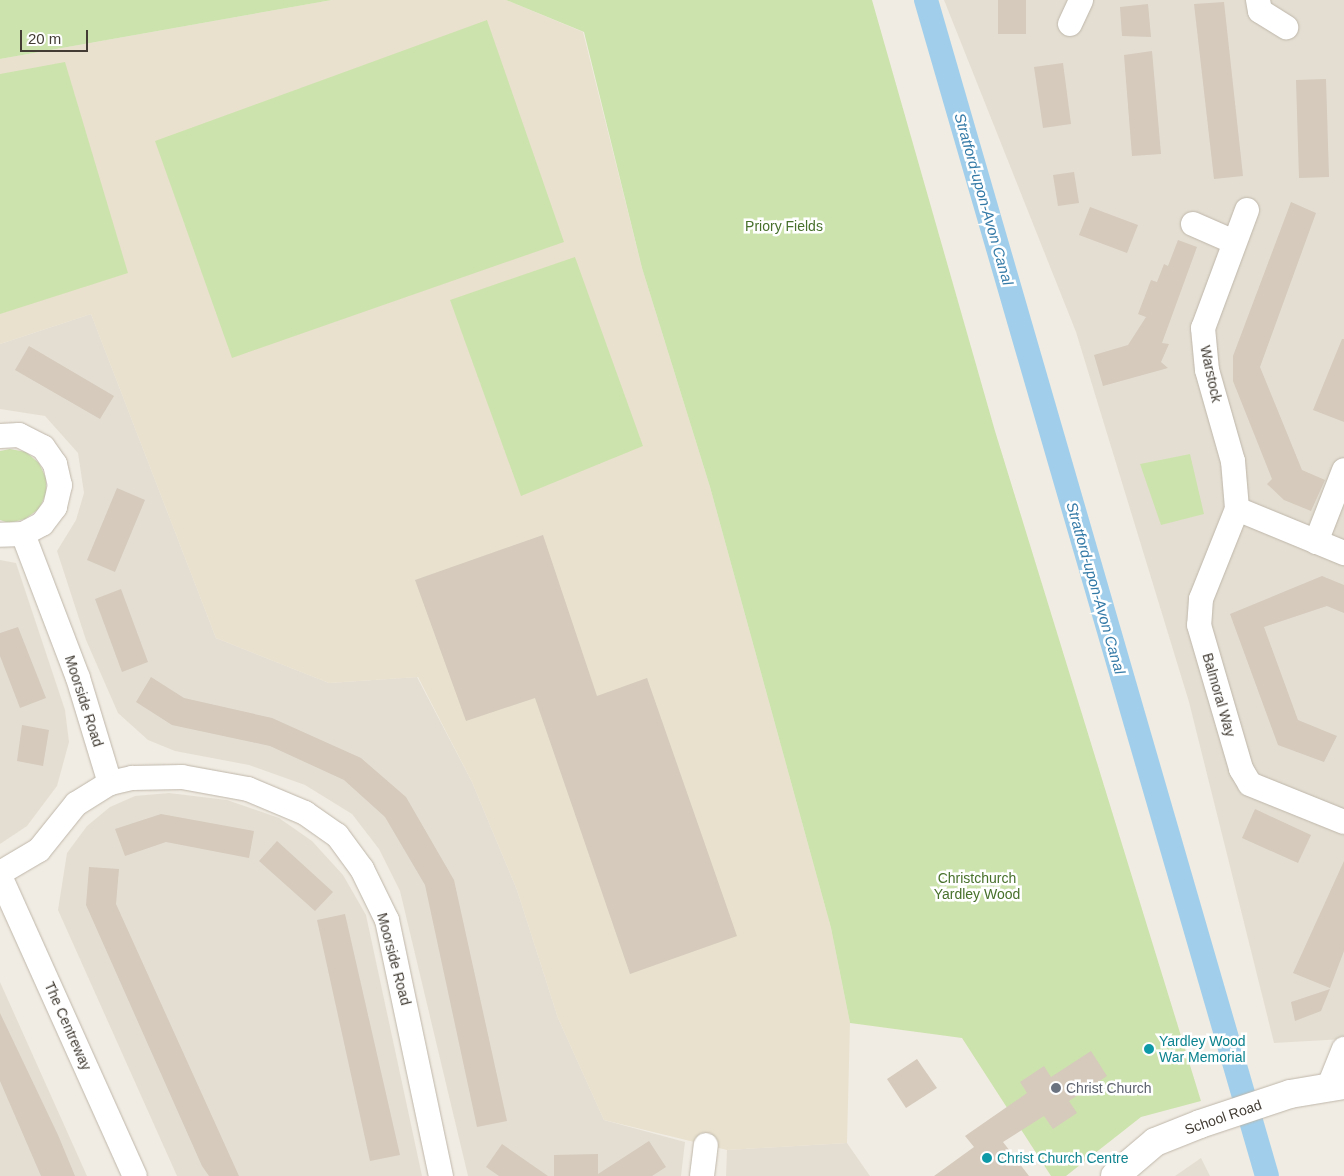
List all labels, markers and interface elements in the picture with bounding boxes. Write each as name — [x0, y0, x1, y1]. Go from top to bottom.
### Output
scale bar — [22, 20, 90, 52]
text: 20 m — [28, 30, 61, 47]
water label: Stratford-upon-Avon Canal — [951, 111, 1017, 287]
park label: Priory Fields — [745, 218, 823, 234]
street label: Warstock — [1197, 344, 1225, 404]
water label: Stratford-upon-Avon Canal — [1063, 500, 1129, 676]
street label: Balmoral Way — [1199, 651, 1239, 739]
street label: Moorside Road — [61, 653, 107, 749]
park label: Christchurch Yardley Wood — [934, 870, 1020, 902]
street label: Moorside Road — [374, 911, 414, 1007]
street label: The Centreway — [41, 979, 95, 1073]
place label: Yardley Wood War Memorial — [1159, 1033, 1246, 1066]
marker: Yardley Wood War Memorial — [1143, 1043, 1155, 1055]
place label: Christ Church — [1066, 1080, 1152, 1096]
marker: Christ Church — [1050, 1082, 1062, 1094]
street label: School Road — [1182, 1096, 1264, 1138]
place label: Christ Church Centre — [997, 1150, 1128, 1166]
marker: Christ Church Centre — [981, 1152, 993, 1164]

